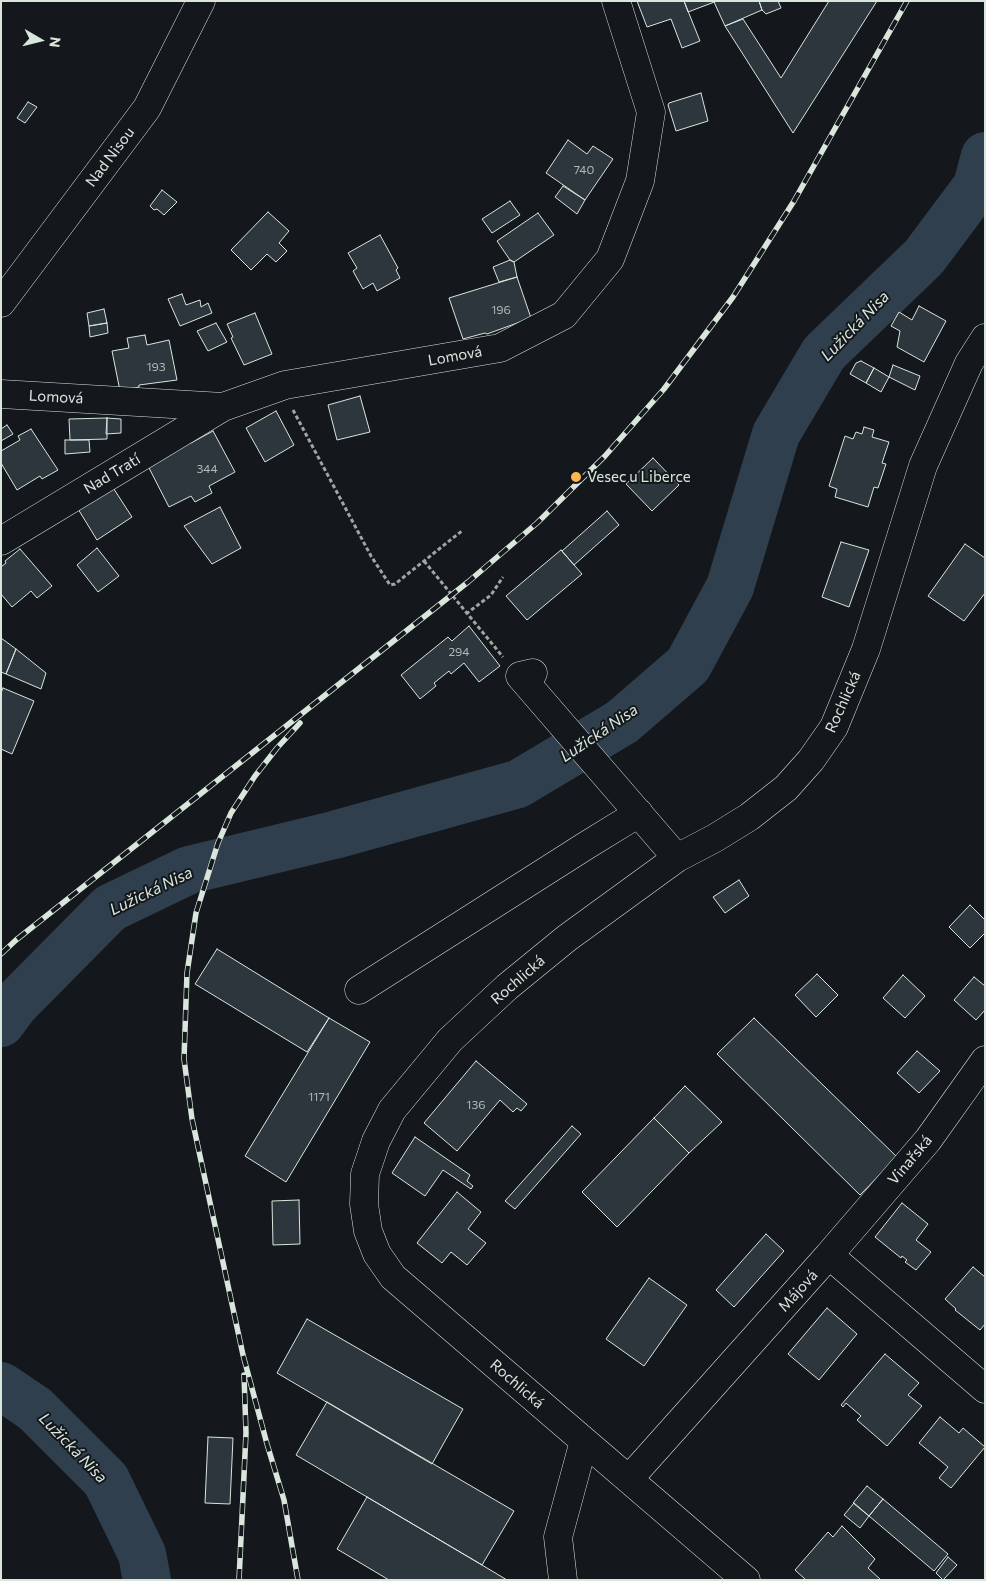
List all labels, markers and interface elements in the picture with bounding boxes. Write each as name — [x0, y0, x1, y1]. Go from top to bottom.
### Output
north arrow — [15, 15, 65, 65]
text: N — [46, 36, 64, 49]
street label: Nad Nisou — [82, 124, 138, 190]
house number: 740 — [574, 163, 594, 177]
water label: Lužická Nisa — [817, 287, 893, 365]
house number: 196 — [491, 303, 511, 317]
street label: Lomová — [427, 342, 483, 370]
house number: 193 — [146, 360, 166, 374]
street label: Lomová — [28, 387, 84, 407]
street label: Nad Tratí — [80, 450, 144, 498]
house number: 344 — [196, 462, 218, 476]
place label: Vesec u Liberce — [587, 468, 691, 486]
marker: Vesec u Liberce — [569, 470, 583, 484]
house number: 294 — [448, 645, 470, 659]
street label: Rochlická — [821, 668, 865, 736]
water label: Lužická Nisa — [556, 700, 642, 766]
water label: Lužická Nisa — [106, 863, 196, 919]
street label: Rochlická — [487, 952, 549, 1008]
house number: 1171 — [308, 1090, 330, 1104]
house number: 136 — [466, 1098, 486, 1112]
street label: Vinařská — [884, 1132, 936, 1188]
street label: Májová — [775, 1266, 821, 1316]
street label: Rochlická — [486, 1356, 548, 1412]
water label: Lužická Nisa — [35, 1409, 111, 1487]

